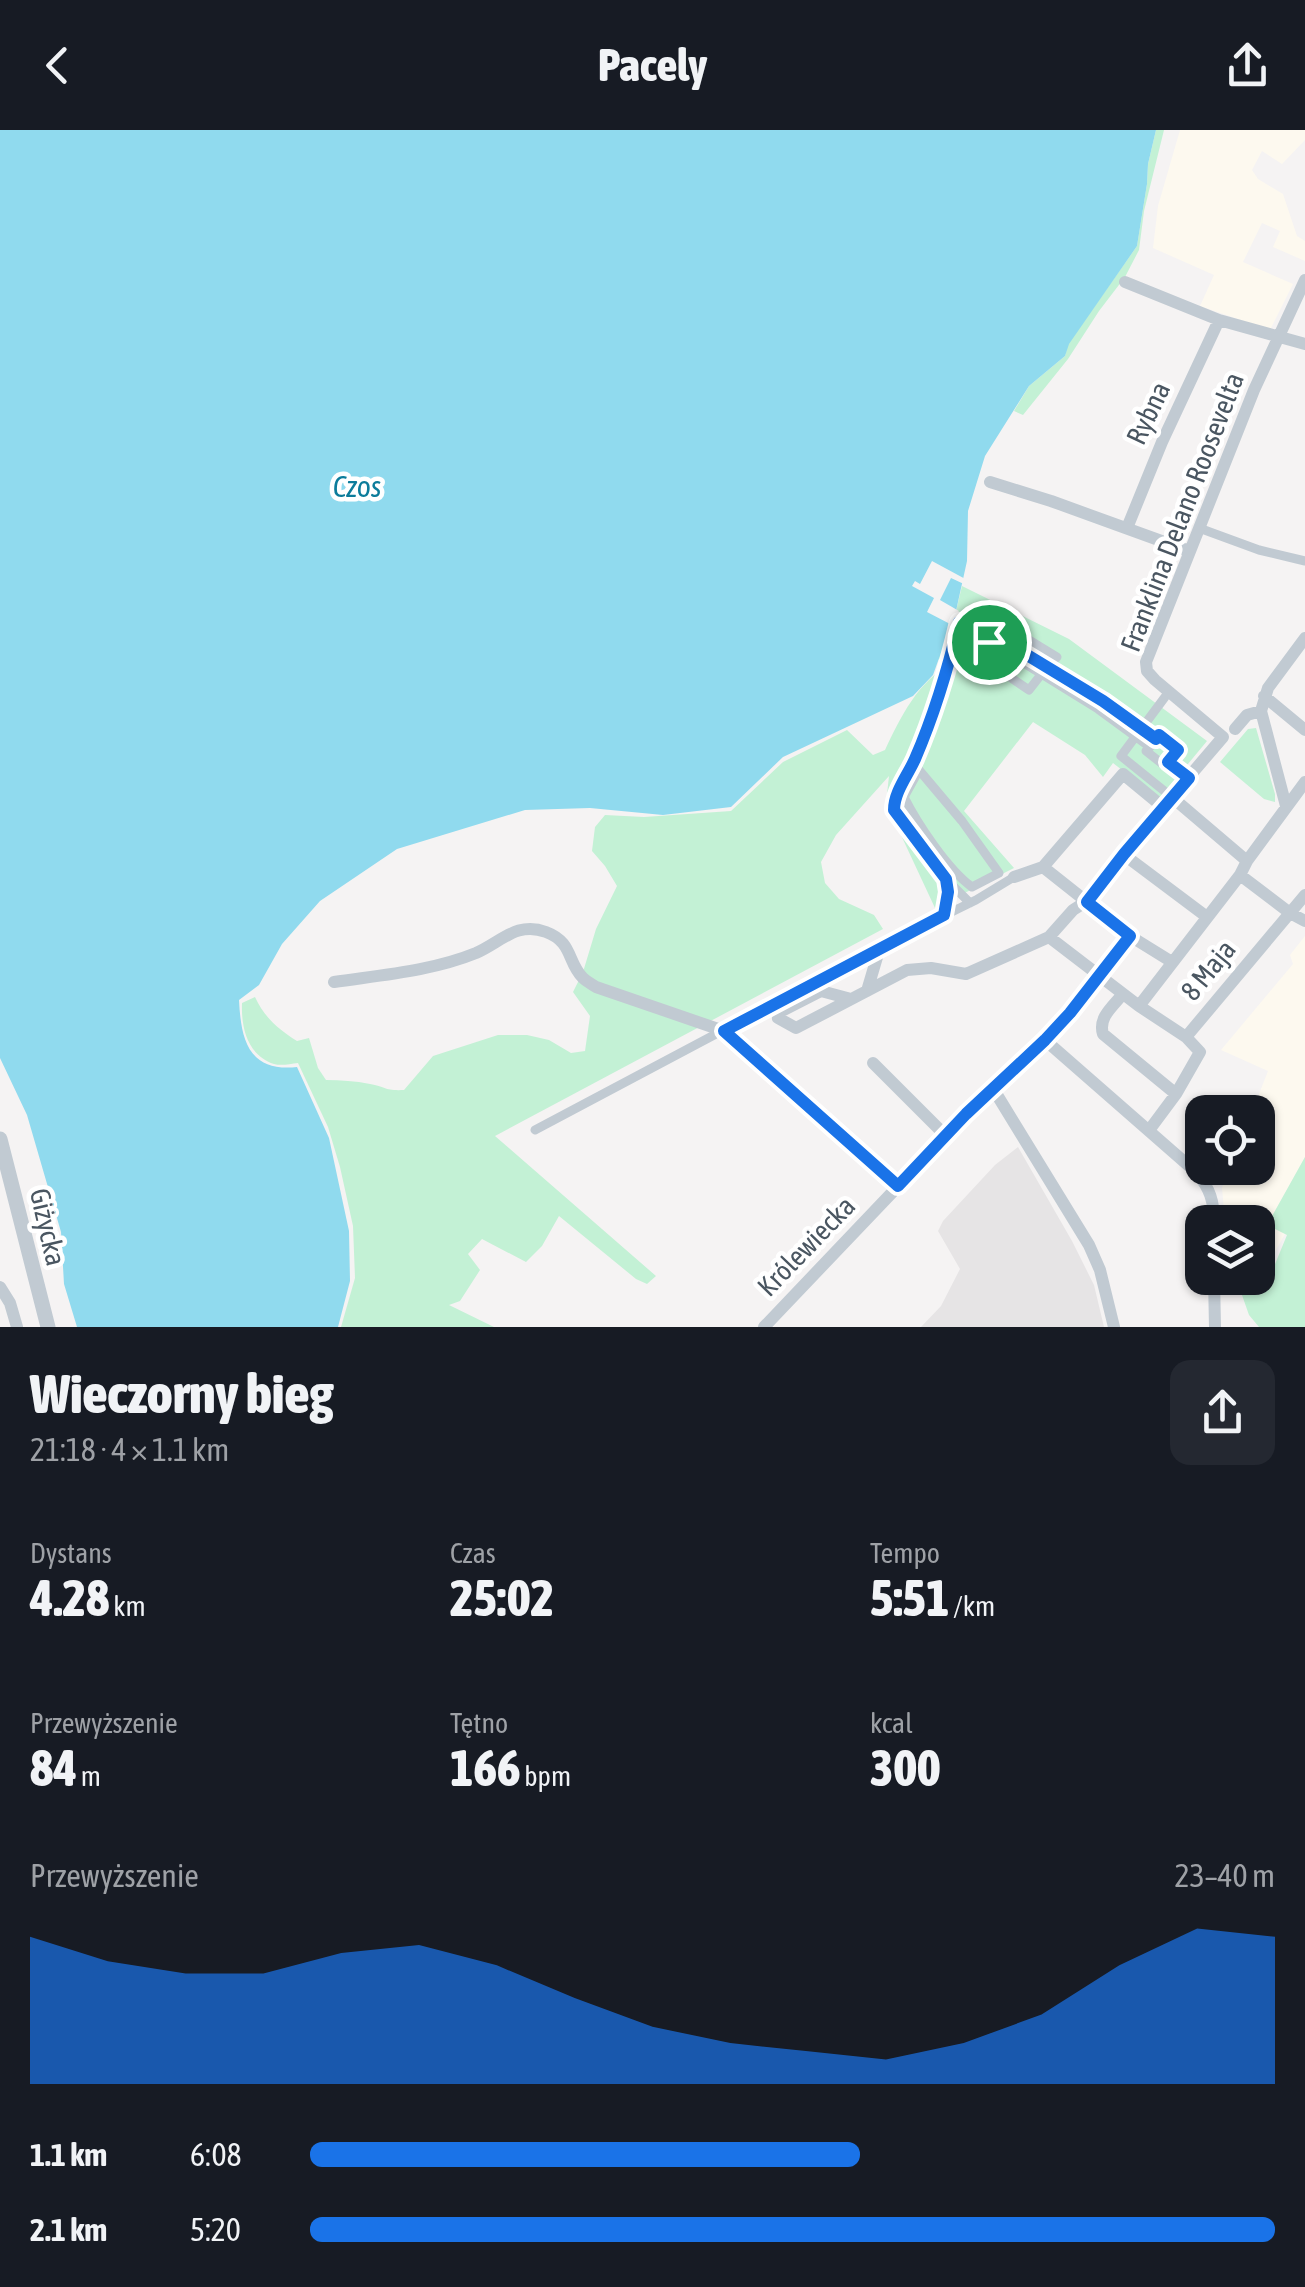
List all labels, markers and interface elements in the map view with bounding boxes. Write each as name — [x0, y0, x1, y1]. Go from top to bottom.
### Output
icon: back — [30, 38, 85, 93]
icon: share — [1220, 38, 1275, 93]
text: Pacely — [598, 39, 707, 91]
street label: Franklina Delano Roosevelta — [1114, 368, 1250, 656]
street label: Rybna — [1120, 377, 1176, 449]
water label: Czos — [333, 469, 381, 503]
pin — [947, 600, 1032, 685]
icon: arrive — [962, 615, 1017, 670]
street label: 8 Maja — [1174, 933, 1242, 1007]
map controls — [1185, 1095, 1275, 1295]
button: locate — [1185, 1095, 1275, 1185]
street label: Giżycka — [24, 1185, 72, 1269]
street label: Królewiecka — [751, 1190, 861, 1302]
button: layers — [1185, 1205, 1275, 1295]
button: share — [1170, 1360, 1275, 1465]
text: Wieczorny bieg — [30, 1362, 333, 1425]
text: 21:18 · 4 × 1.1 km — [30, 1431, 229, 1468]
text: Dystans — [30, 1537, 112, 1569]
text: Czas — [450, 1537, 496, 1569]
text: Tempo — [870, 1537, 940, 1569]
text: 4.28 — [30, 1569, 109, 1627]
text: 25:02 — [450, 1569, 554, 1627]
text: 5:51 — [870, 1569, 949, 1627]
text: km — [109, 1590, 146, 1622]
text: /km — [949, 1590, 995, 1622]
text: Przewyższenie — [30, 1707, 178, 1739]
text: Tętno — [450, 1707, 508, 1739]
text: kcal — [870, 1707, 913, 1739]
text: 84 — [30, 1739, 77, 1797]
text: 166 — [450, 1739, 521, 1797]
text: 300 — [870, 1739, 941, 1797]
text: m — [77, 1760, 101, 1792]
text: bpm — [521, 1760, 571, 1792]
text: Przewyższenie — [30, 1857, 199, 1894]
text: 23–40 m — [1175, 1857, 1275, 1894]
text: 1.1 km — [30, 2136, 107, 2173]
text: 6:08 — [190, 2136, 241, 2173]
text: 2.1 km — [30, 2211, 107, 2248]
text: 5:20 — [190, 2211, 241, 2248]

